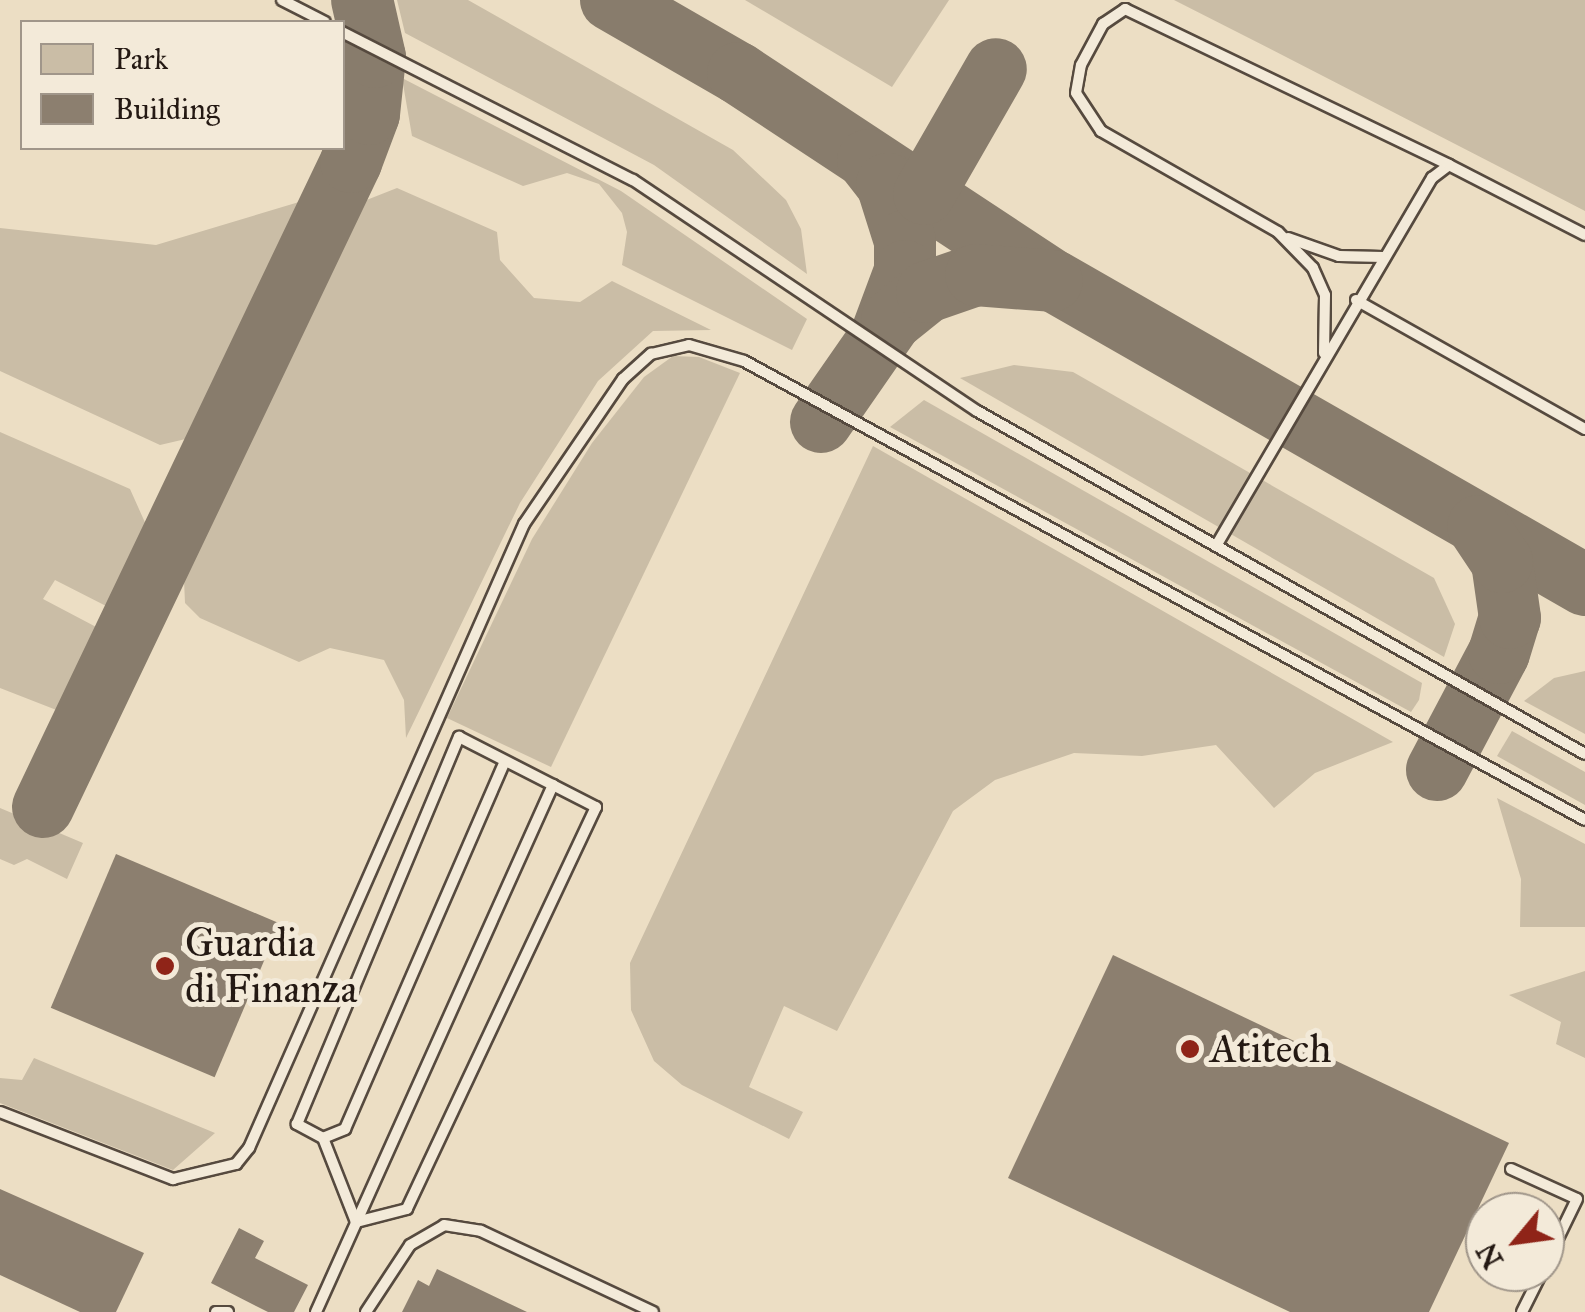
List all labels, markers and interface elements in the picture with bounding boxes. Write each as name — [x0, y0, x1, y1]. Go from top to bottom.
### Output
legend — [20, 20, 345, 150]
text: Park — [114, 41, 168, 77]
text: Building — [114, 91, 220, 127]
place label: Guardia di Finanza — [185, 919, 357, 1013]
marker: Guardia di Finanza — [154, 955, 176, 977]
place label: Atitech — [1210, 1025, 1331, 1073]
marker: Atitech — [1179, 1038, 1201, 1060]
north arrow — [1465, 1192, 1565, 1292]
text: N — [1469, 1237, 1511, 1275]

